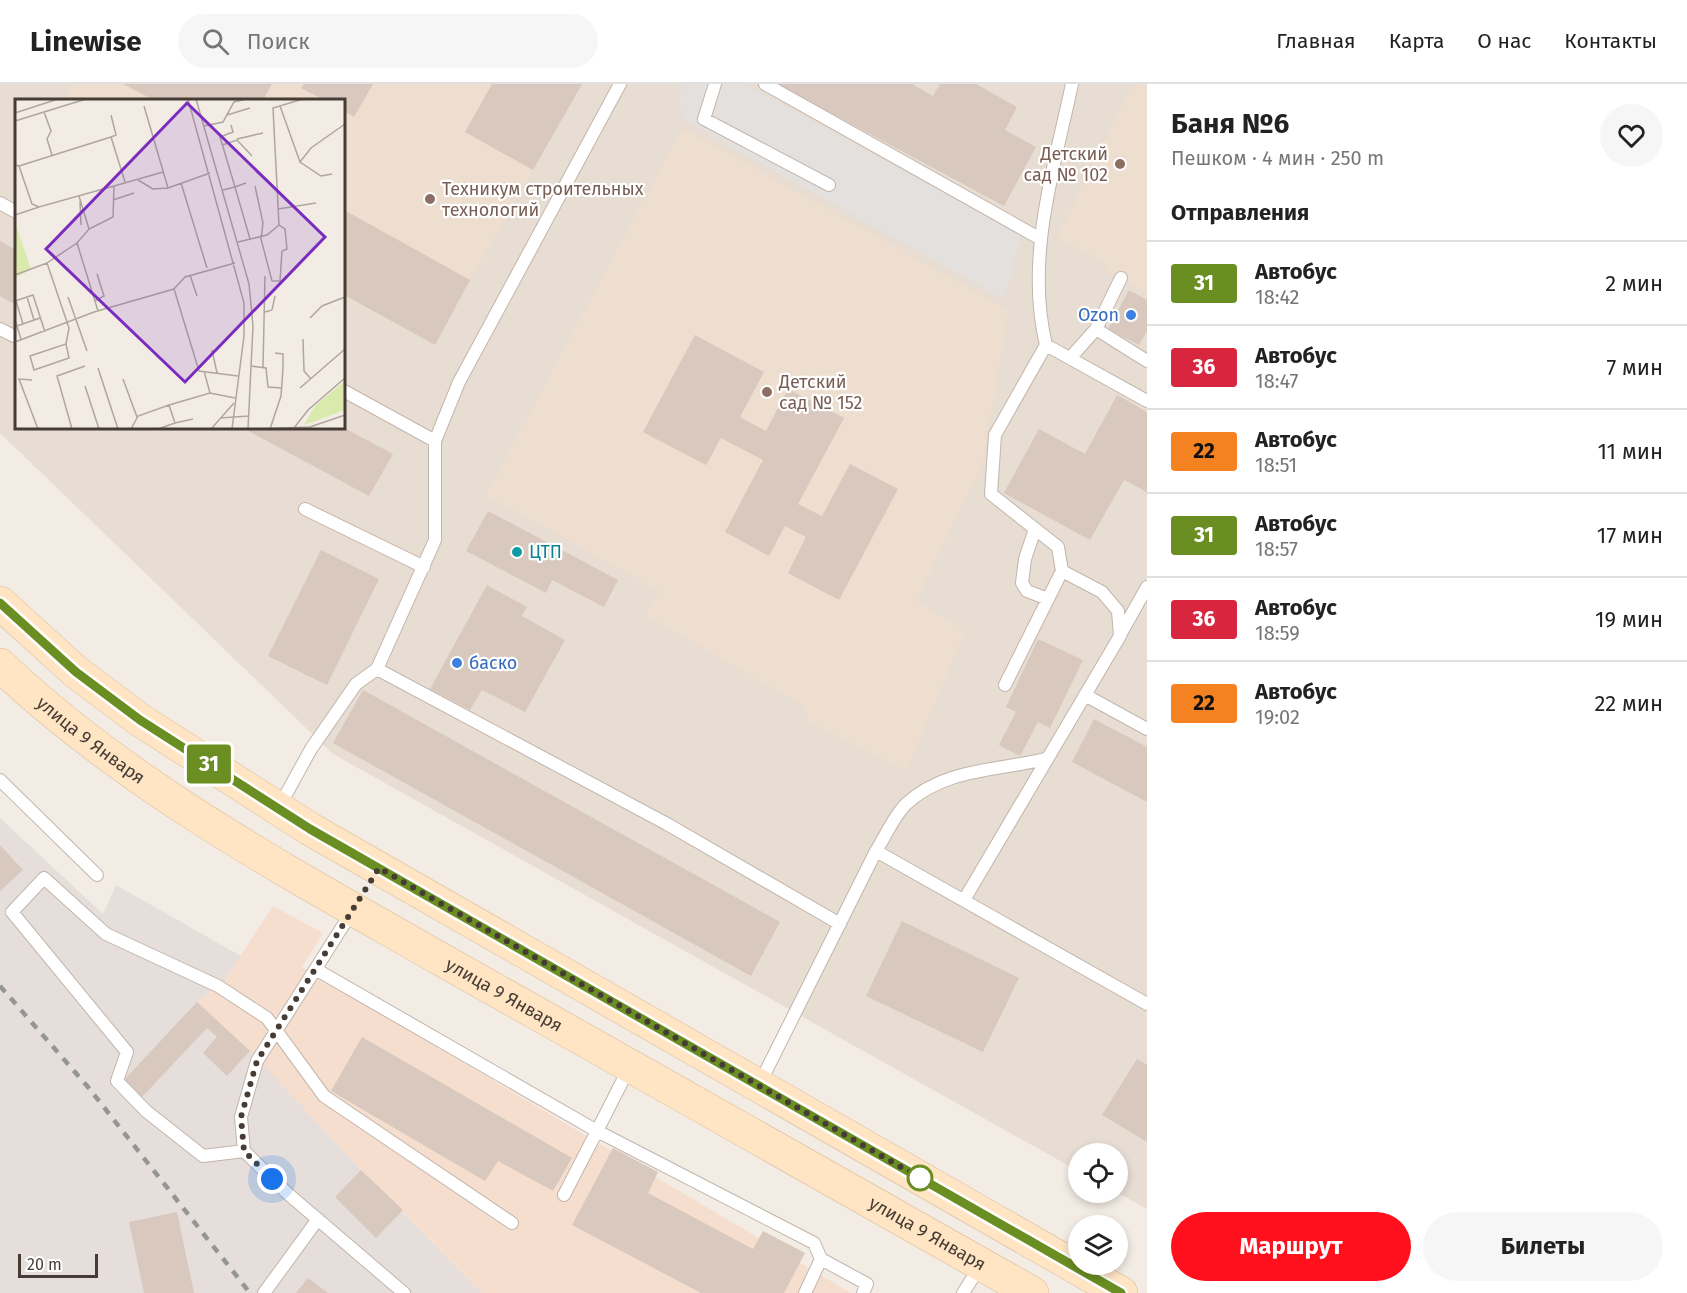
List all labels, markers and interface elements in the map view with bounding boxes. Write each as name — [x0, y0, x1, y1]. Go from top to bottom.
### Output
search box — [178, 14, 598, 68]
text: Linewise — [30, 25, 142, 58]
icon: search — [199, 25, 232, 58]
text: Поиск — [247, 28, 310, 55]
text: Главная — [1276, 28, 1356, 54]
text: Карта — [1389, 28, 1444, 54]
text: О нас — [1477, 28, 1531, 54]
text: Контакты — [1564, 28, 1657, 54]
inset map — [15, 99, 345, 429]
button: heart — [1600, 104, 1663, 167]
text: Баня №6 — [1171, 107, 1289, 140]
place label: Детский сад № 102 — [1023, 143, 1108, 186]
text: Пешком · 4 мин · 250 m — [1171, 146, 1384, 170]
marker: Детский сад № 102 — [1113, 157, 1127, 171]
place label: Техникум строительных технологий — [442, 178, 644, 221]
marker: Техникум строительных технологий — [423, 192, 437, 206]
text: Отправления — [1171, 199, 1309, 226]
text: Автобус — [1255, 258, 1337, 285]
text: 31 — [1194, 270, 1214, 296]
text: 2 мин — [1605, 270, 1663, 297]
text: 18:42 — [1255, 285, 1300, 309]
place label: Ozon — [1078, 304, 1119, 326]
marker: Ozon — [1124, 308, 1138, 322]
text: Автобус — [1255, 342, 1337, 369]
text: 36 — [1193, 354, 1215, 380]
text: 7 мин — [1606, 354, 1663, 381]
text: 18:47 — [1255, 369, 1298, 393]
place label: Детский сад № 152 — [778, 371, 863, 414]
marker: Детский сад № 152 — [760, 385, 774, 399]
text: Автобус — [1255, 426, 1337, 453]
text: 22 — [1193, 438, 1215, 464]
text: 11 мин — [1597, 438, 1663, 465]
text: 18:51 — [1255, 453, 1297, 477]
text: Автобус — [1255, 510, 1337, 537]
text: 31 — [1194, 522, 1214, 548]
text: 17 мин — [1597, 522, 1663, 549]
text: 18:57 — [1255, 537, 1298, 561]
place label: ЦТП — [529, 541, 562, 563]
marker: ЦТП — [510, 545, 524, 559]
text: Автобус — [1255, 594, 1337, 621]
text: 36 — [1193, 606, 1215, 632]
text: 19 мин — [1595, 606, 1663, 633]
text: 18:59 — [1255, 621, 1300, 645]
place label: баско — [469, 652, 517, 674]
marker: баско — [450, 656, 464, 670]
text: Автобус — [1255, 678, 1337, 705]
text: 22 — [1193, 690, 1215, 716]
text: 22 мин — [1594, 690, 1663, 717]
street label: улица 9 Января — [32, 692, 149, 789]
text: 19:02 — [1255, 705, 1300, 729]
line badge: 31 — [182, 744, 236, 784]
text: 31 — [199, 751, 219, 777]
street label: улица 9 Января — [442, 953, 567, 1037]
map controls — [1068, 1143, 1128, 1275]
button: locate — [1068, 1143, 1128, 1203]
your location — [257, 1164, 287, 1194]
unlabelled marker — [907, 1165, 933, 1191]
street label: улица 9 Января — [865, 1192, 990, 1275]
button: Маршрут — [1171, 1212, 1411, 1281]
button: Билеты — [1423, 1212, 1663, 1281]
button: layers — [1068, 1215, 1128, 1275]
scale bar — [18, 1251, 98, 1278]
text: 20 m — [27, 1255, 62, 1274]

